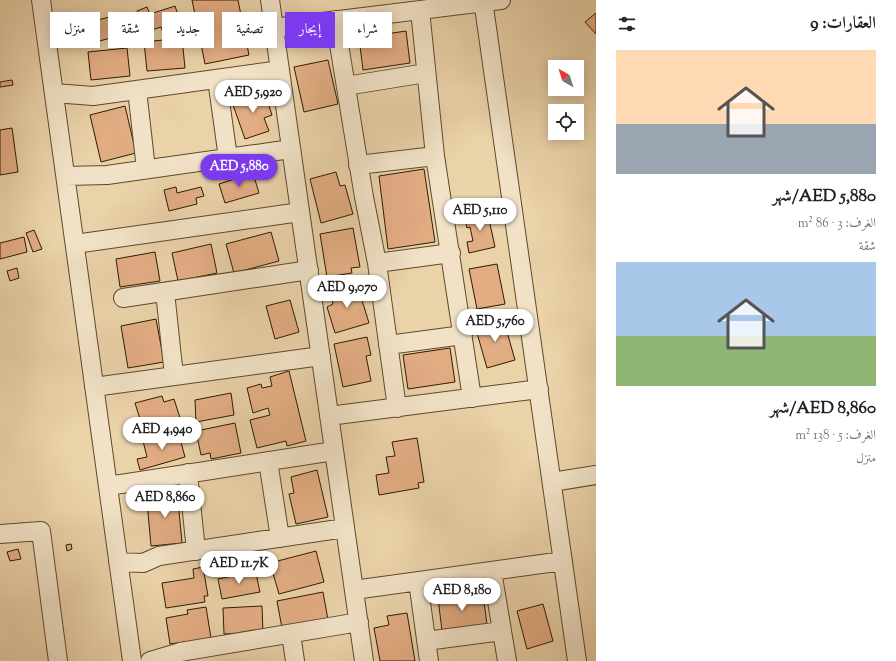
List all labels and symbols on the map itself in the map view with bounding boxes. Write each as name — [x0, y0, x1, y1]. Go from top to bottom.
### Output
north arrow — [548, 60, 584, 96]
pin: AED 5,920 — [207, 80, 299, 114]
pin: AED 5,880 — [193, 154, 285, 188]
pin: AED 5,110 — [434, 198, 526, 232]
pin: AED 9,070 — [301, 275, 393, 309]
pin: AED 5,760 — [449, 309, 541, 343]
pin: AED 4,940 — [116, 417, 208, 451]
pin: AED 8,860 — [119, 485, 211, 519]
pin: AED 11.7K — [193, 551, 285, 585]
pin: AED 8,180 — [416, 578, 508, 612]

